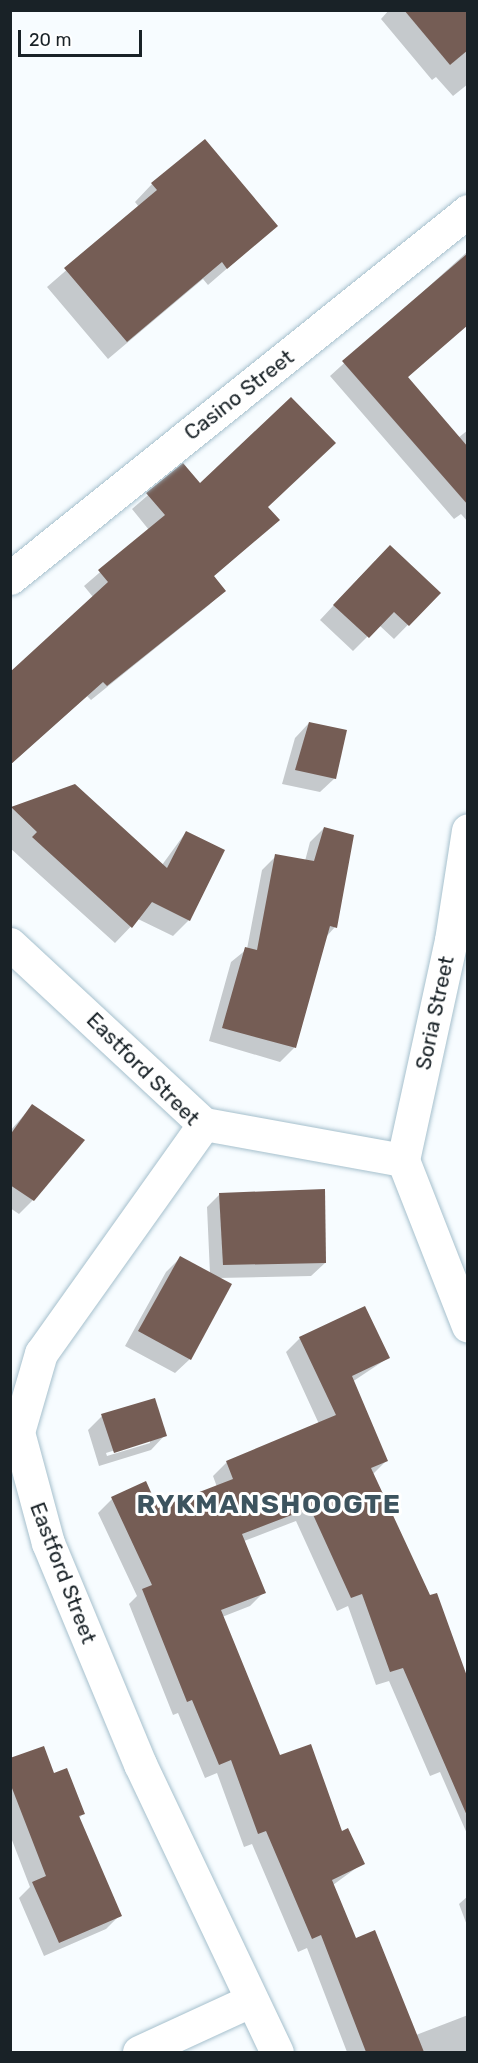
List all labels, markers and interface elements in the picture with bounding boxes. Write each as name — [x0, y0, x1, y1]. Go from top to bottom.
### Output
scale bar — [21, 18, 146, 56]
text: 20 m — [29, 29, 71, 51]
street label: Casino Street — [179, 344, 299, 446]
street label: Soria Street — [411, 954, 459, 1072]
street label: Eastford Street — [81, 1007, 205, 1131]
district label: RYKMANSHOOGTE — [137, 1489, 401, 1521]
street label: Eastford Street — [24, 1499, 102, 1647]

